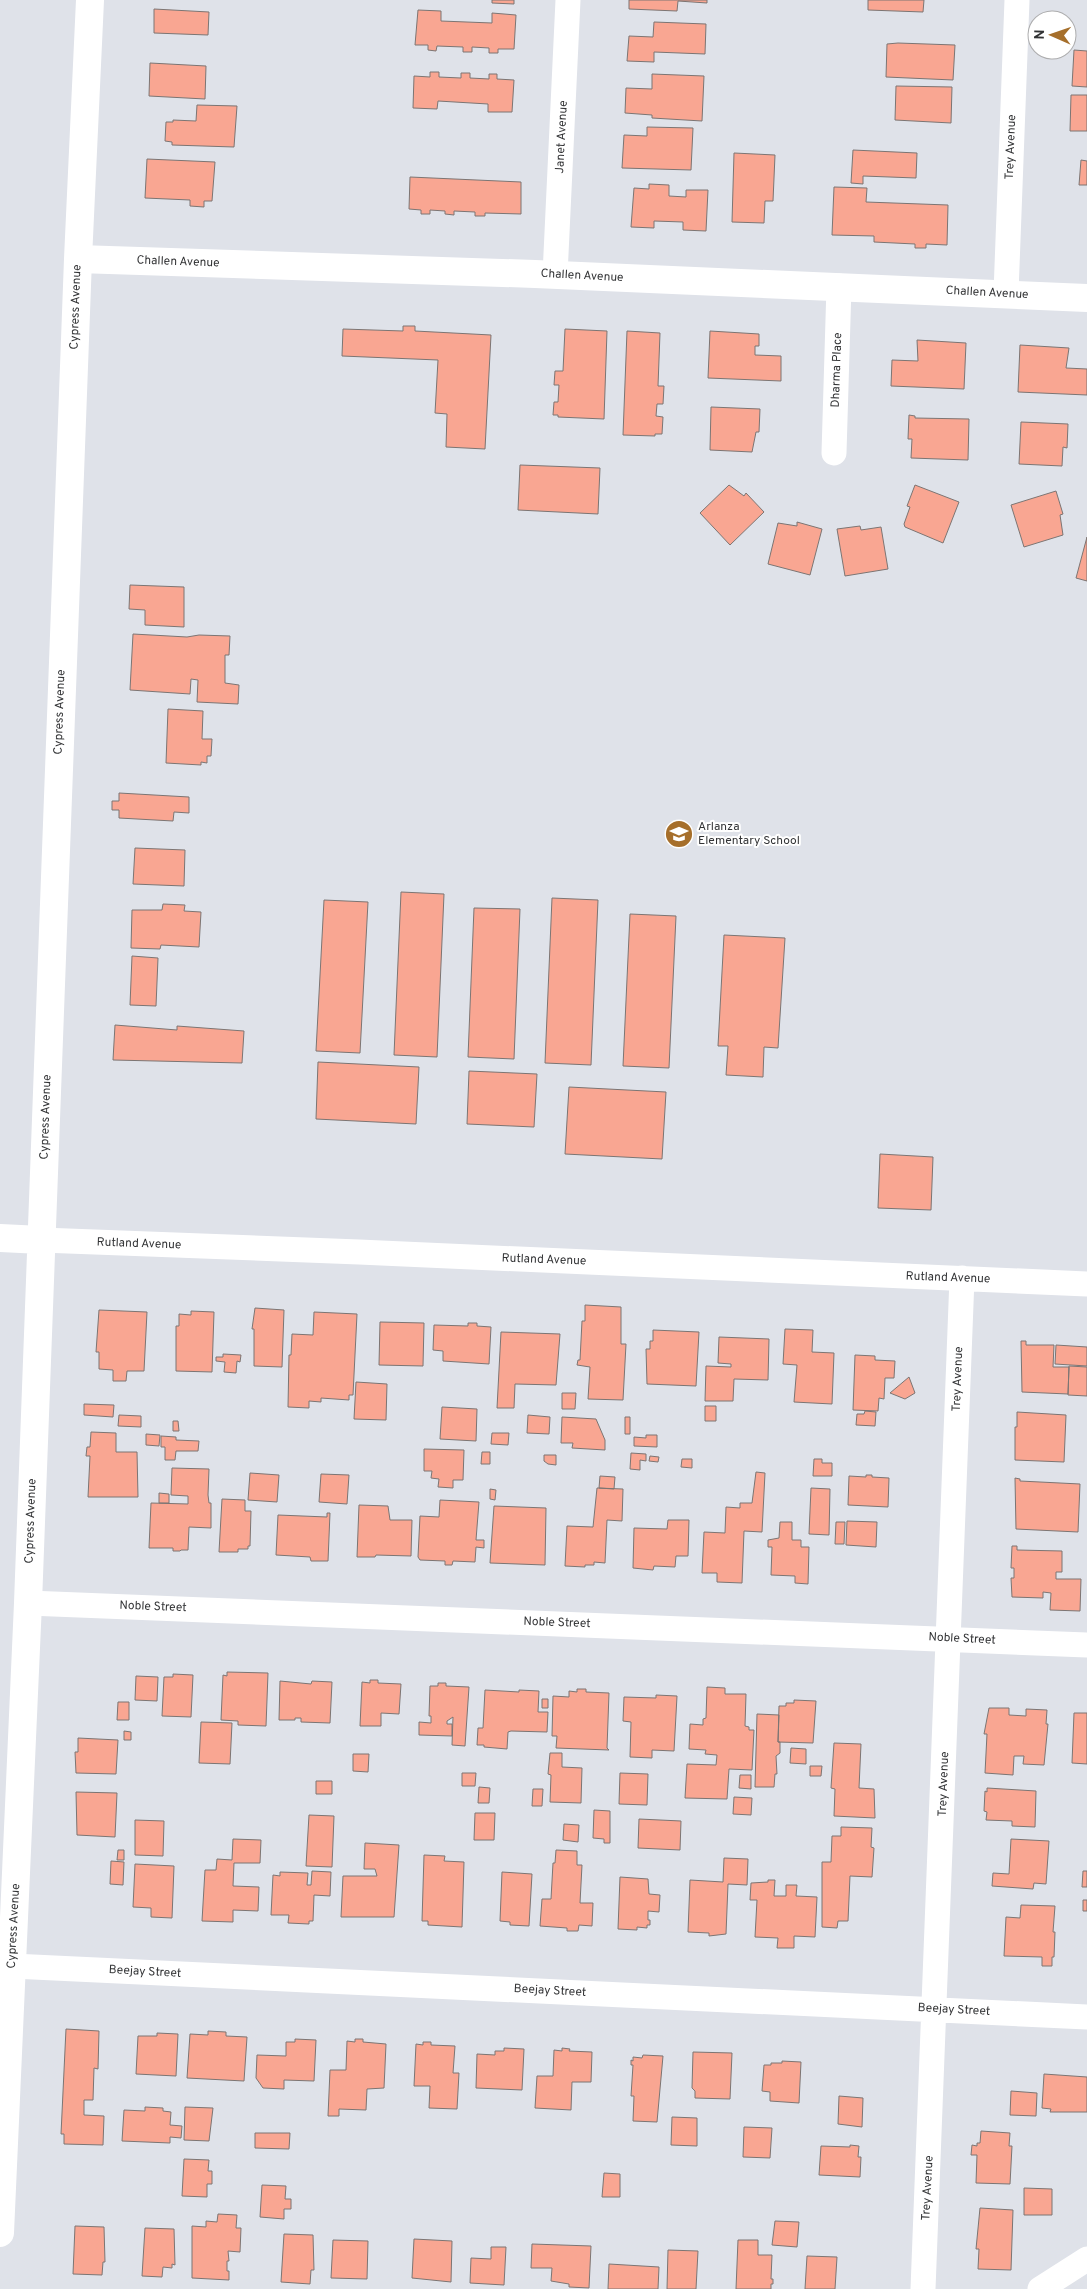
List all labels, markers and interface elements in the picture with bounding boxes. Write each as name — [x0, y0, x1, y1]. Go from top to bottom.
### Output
north arrow — [1027, 10, 1077, 60]
text: N — [1032, 29, 1049, 40]
street label: Janet Avenue — [552, 100, 572, 174]
street label: Trey Avenue — [1002, 114, 1020, 180]
street label: Challen Avenue — [136, 253, 220, 271]
street label: Cypress Avenue — [67, 264, 85, 350]
street label: Challen Avenue — [540, 266, 624, 286]
street label: Challen Avenue — [945, 283, 1029, 303]
street label: Dharma Place — [828, 332, 846, 408]
street label: Cypress Avenue — [51, 669, 69, 755]
school or university icon: Arlanza Elementary School — [664, 819, 694, 849]
place label: Arlanza Elementary School — [698, 819, 800, 849]
street label: Cypress Avenue — [37, 1074, 55, 1160]
street label: Rutland Avenue — [96, 1235, 182, 1253]
street label: Rutland Avenue — [501, 1251, 587, 1269]
street label: Rutland Avenue — [905, 1269, 991, 1287]
street label: Trey Avenue — [949, 1346, 967, 1412]
street label: Cypress Avenue — [22, 1478, 40, 1564]
street label: Noble Street — [119, 1598, 187, 1616]
street label: Noble Street — [523, 1614, 591, 1632]
street label: Noble Street — [928, 1629, 996, 1649]
street label: Trey Avenue — [935, 1751, 953, 1817]
street label: Cypress Avenue — [4, 1883, 24, 1969]
street label: Beejay Street — [108, 1962, 182, 1982]
street label: Beejay Street — [513, 1981, 587, 2001]
street label: Beejay Street — [917, 2000, 991, 2020]
street label: Trey Avenue — [918, 2155, 938, 2221]

